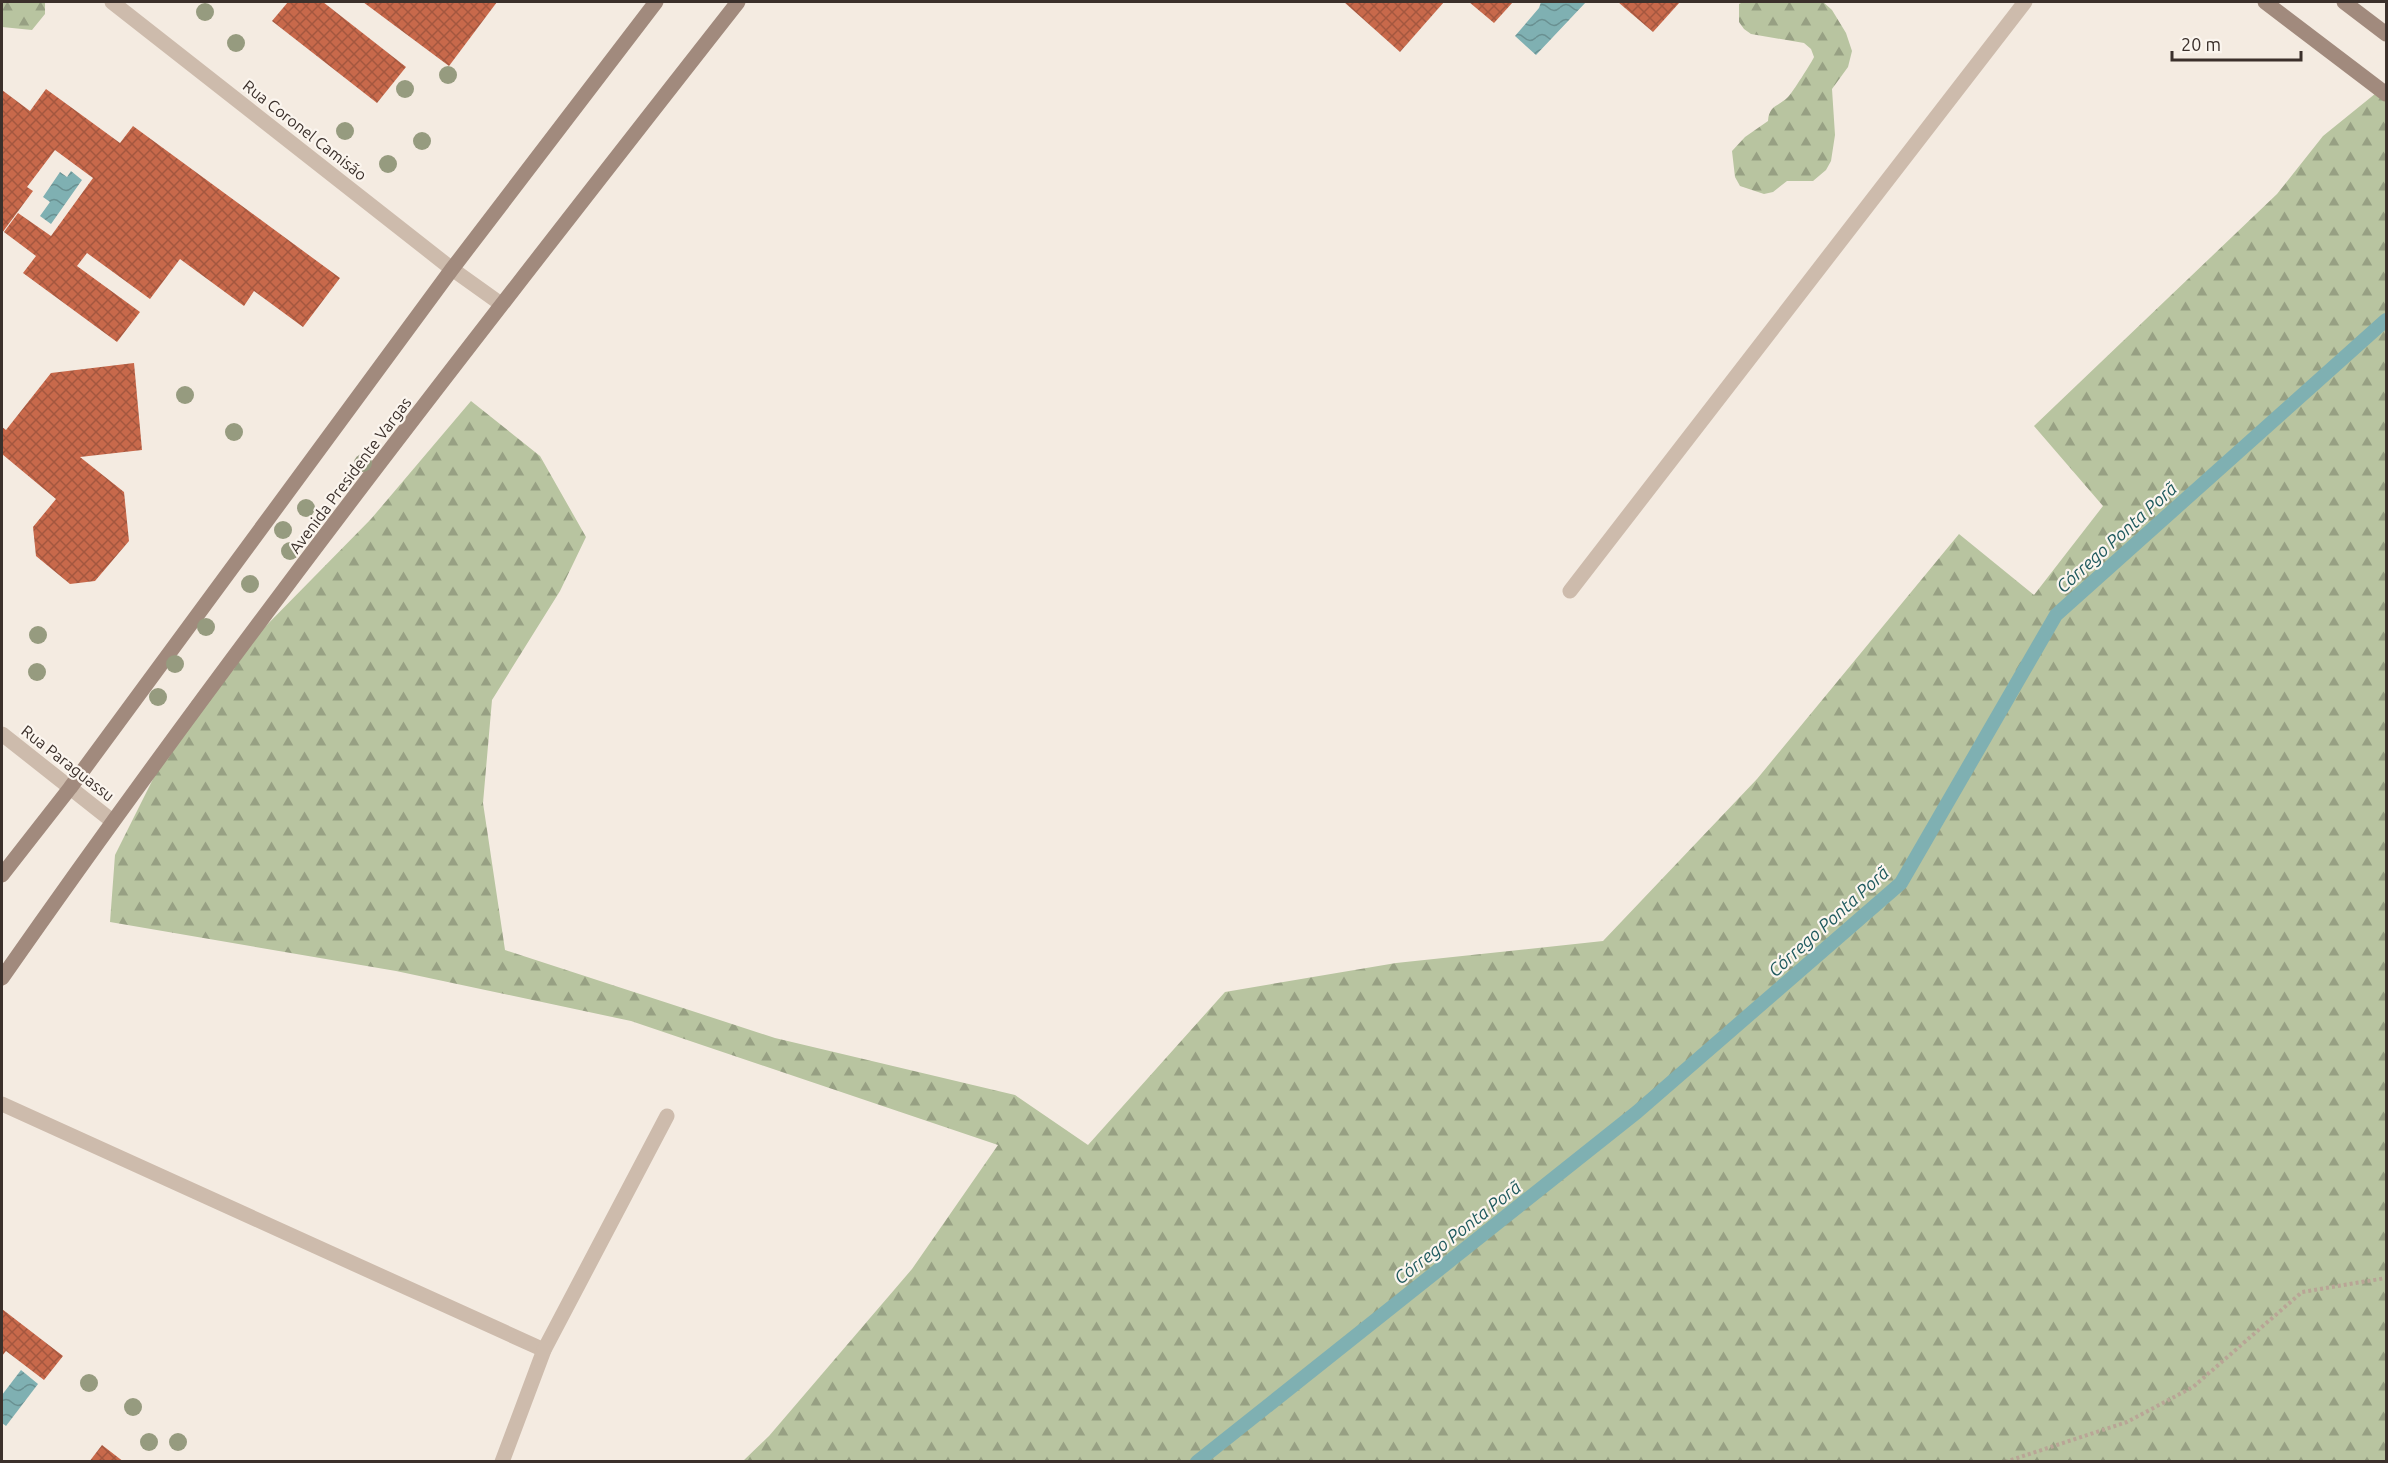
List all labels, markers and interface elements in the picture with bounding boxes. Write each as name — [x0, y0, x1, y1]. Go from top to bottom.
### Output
scale bar — [2172, 24, 2301, 62]
text: 20 m — [2181, 34, 2221, 54]
street label: Rua Coronel Camisão — [240, 76, 370, 184]
street label: Avenida Presidente Vargas — [285, 393, 415, 557]
water label: Córrego Ponta Porã — [2052, 478, 2180, 596]
street label: Rua Paraguassu — [18, 721, 118, 805]
water label: Córrego Ponta Porã — [1764, 862, 1892, 980]
water label: Córrego Ponta Porã — [1390, 1176, 1524, 1288]

